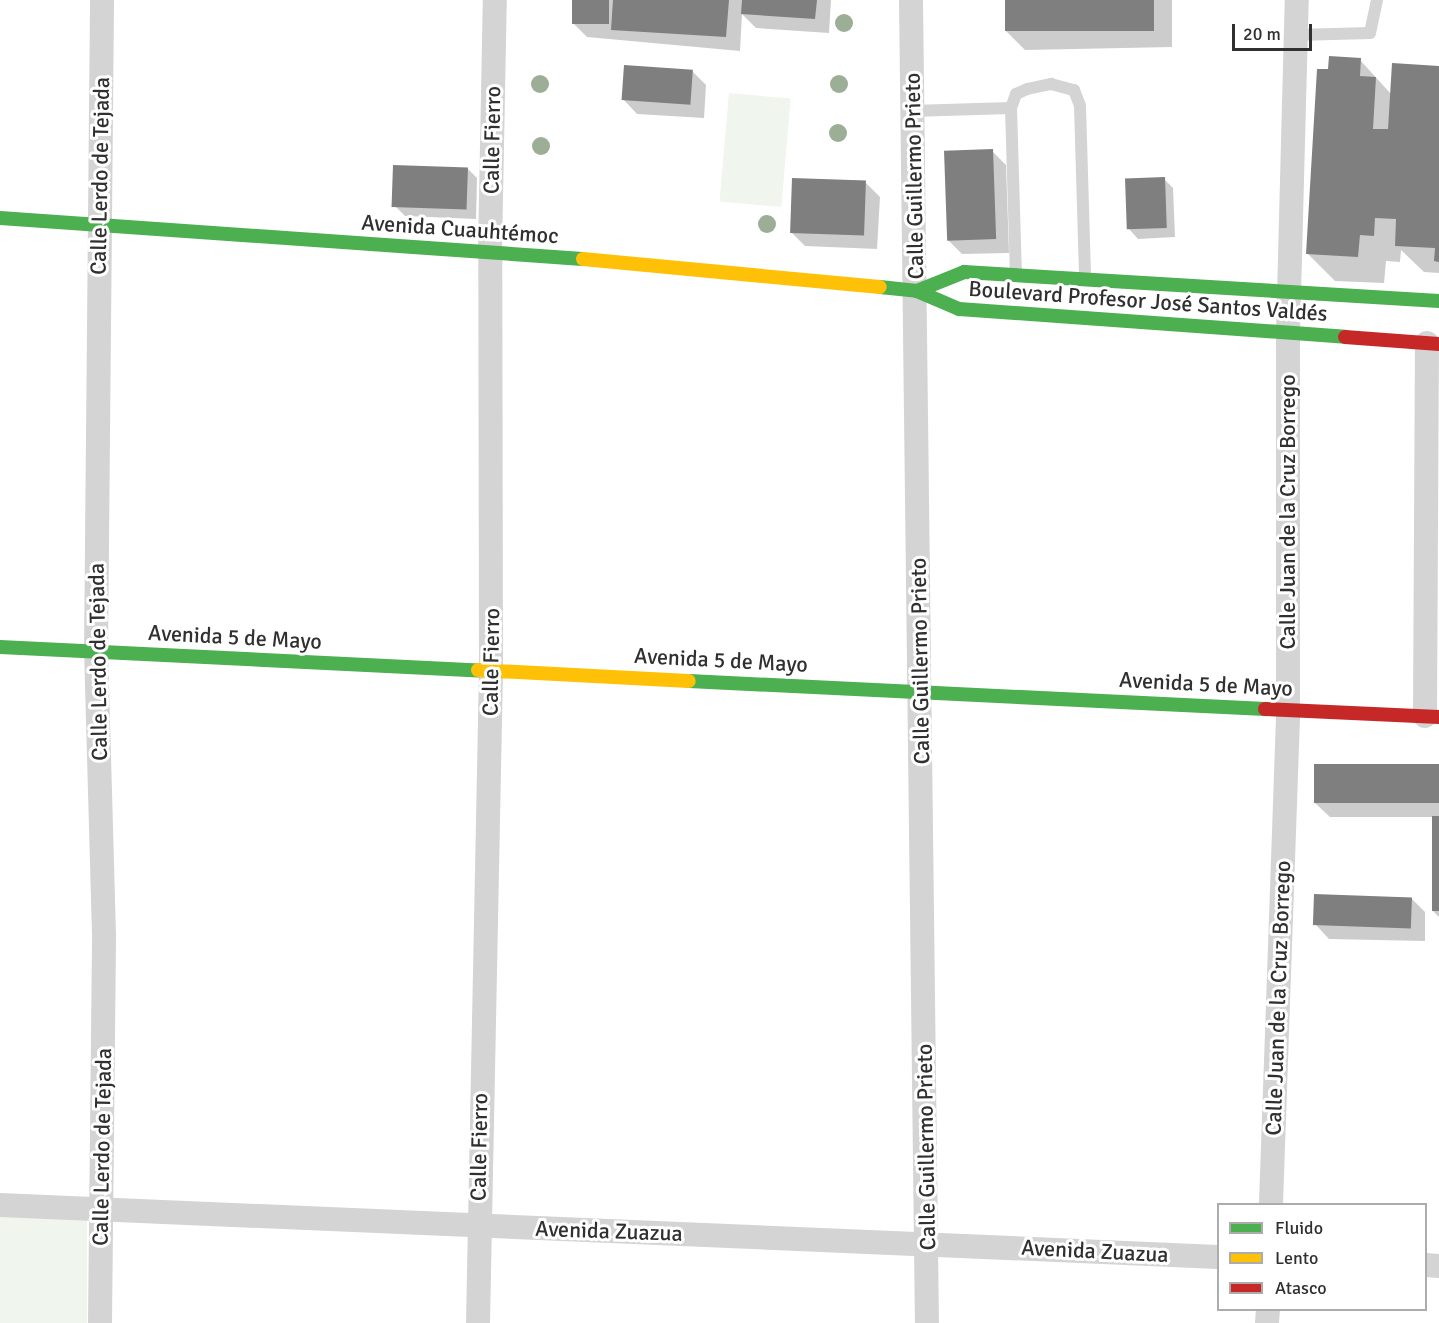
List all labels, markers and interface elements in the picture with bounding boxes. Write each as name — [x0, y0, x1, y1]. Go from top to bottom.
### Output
scale bar — [1235, 12, 1314, 50]
text: 20 m — [1243, 23, 1281, 45]
street label: Calle Guillermo Prieto — [899, 73, 929, 279]
street label: Calle Lerdo de Tejada — [85, 77, 115, 275]
street label: Calle Fierro — [478, 86, 506, 194]
street label: Avenida Cuauhtémoc — [360, 209, 560, 249]
street label: Boulevard Profesor José Santos Valdés — [968, 275, 1328, 327]
street label: Calle Juan de la Cruz Borrego — [1275, 374, 1301, 650]
street label: Calle Guillermo Prieto — [905, 558, 935, 764]
street label: Calle Lerdo de Tejada — [83, 563, 113, 761]
street label: Calle Fierro — [477, 608, 505, 716]
street label: Avenida 5 de Mayo — [148, 619, 322, 655]
street label: Avenida 5 de Mayo — [634, 642, 808, 678]
street label: Avenida 5 de Mayo — [1119, 666, 1293, 702]
street label: Calle Juan de la Cruz Borrego — [1260, 860, 1296, 1136]
street label: Calle Guillermo Prieto — [911, 1044, 941, 1250]
street label: Calle Lerdo de Tejada — [87, 1048, 117, 1246]
street label: Calle Fierro — [465, 1093, 493, 1201]
legend — [1217, 1203, 1427, 1311]
street label: Avenida Zuazua — [535, 1215, 683, 1247]
text: Fluido — [1275, 1217, 1323, 1239]
street label: Avenida Zuazua — [1021, 1234, 1169, 1268]
text: Lento — [1275, 1247, 1318, 1269]
text: Atasco — [1275, 1277, 1327, 1299]

